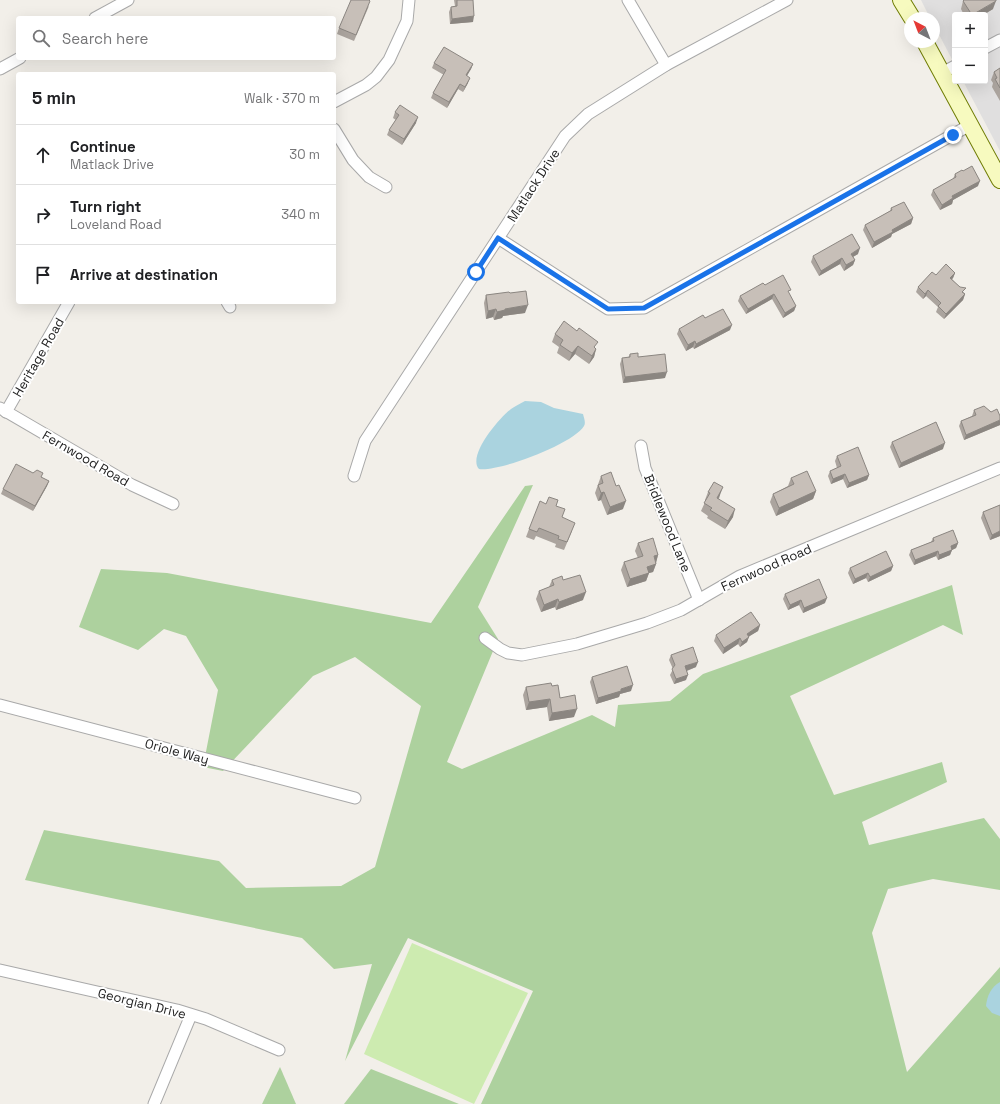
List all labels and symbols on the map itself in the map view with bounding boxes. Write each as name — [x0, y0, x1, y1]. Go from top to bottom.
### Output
north arrow — [904, 12, 940, 48]
route end — [944, 126, 962, 144]
street label: Matlack Drive — [503, 145, 563, 225]
route start — [467, 263, 485, 281]
street label: Heritage Road — [9, 315, 68, 400]
street label: Fernwood Road — [39, 427, 132, 490]
street label: Bridlewood Lane — [640, 472, 695, 575]
street label: Fernwood Road — [718, 540, 814, 595]
street label: Oriole Way — [143, 735, 211, 768]
street label: Georgian Drive — [96, 984, 188, 1023]

